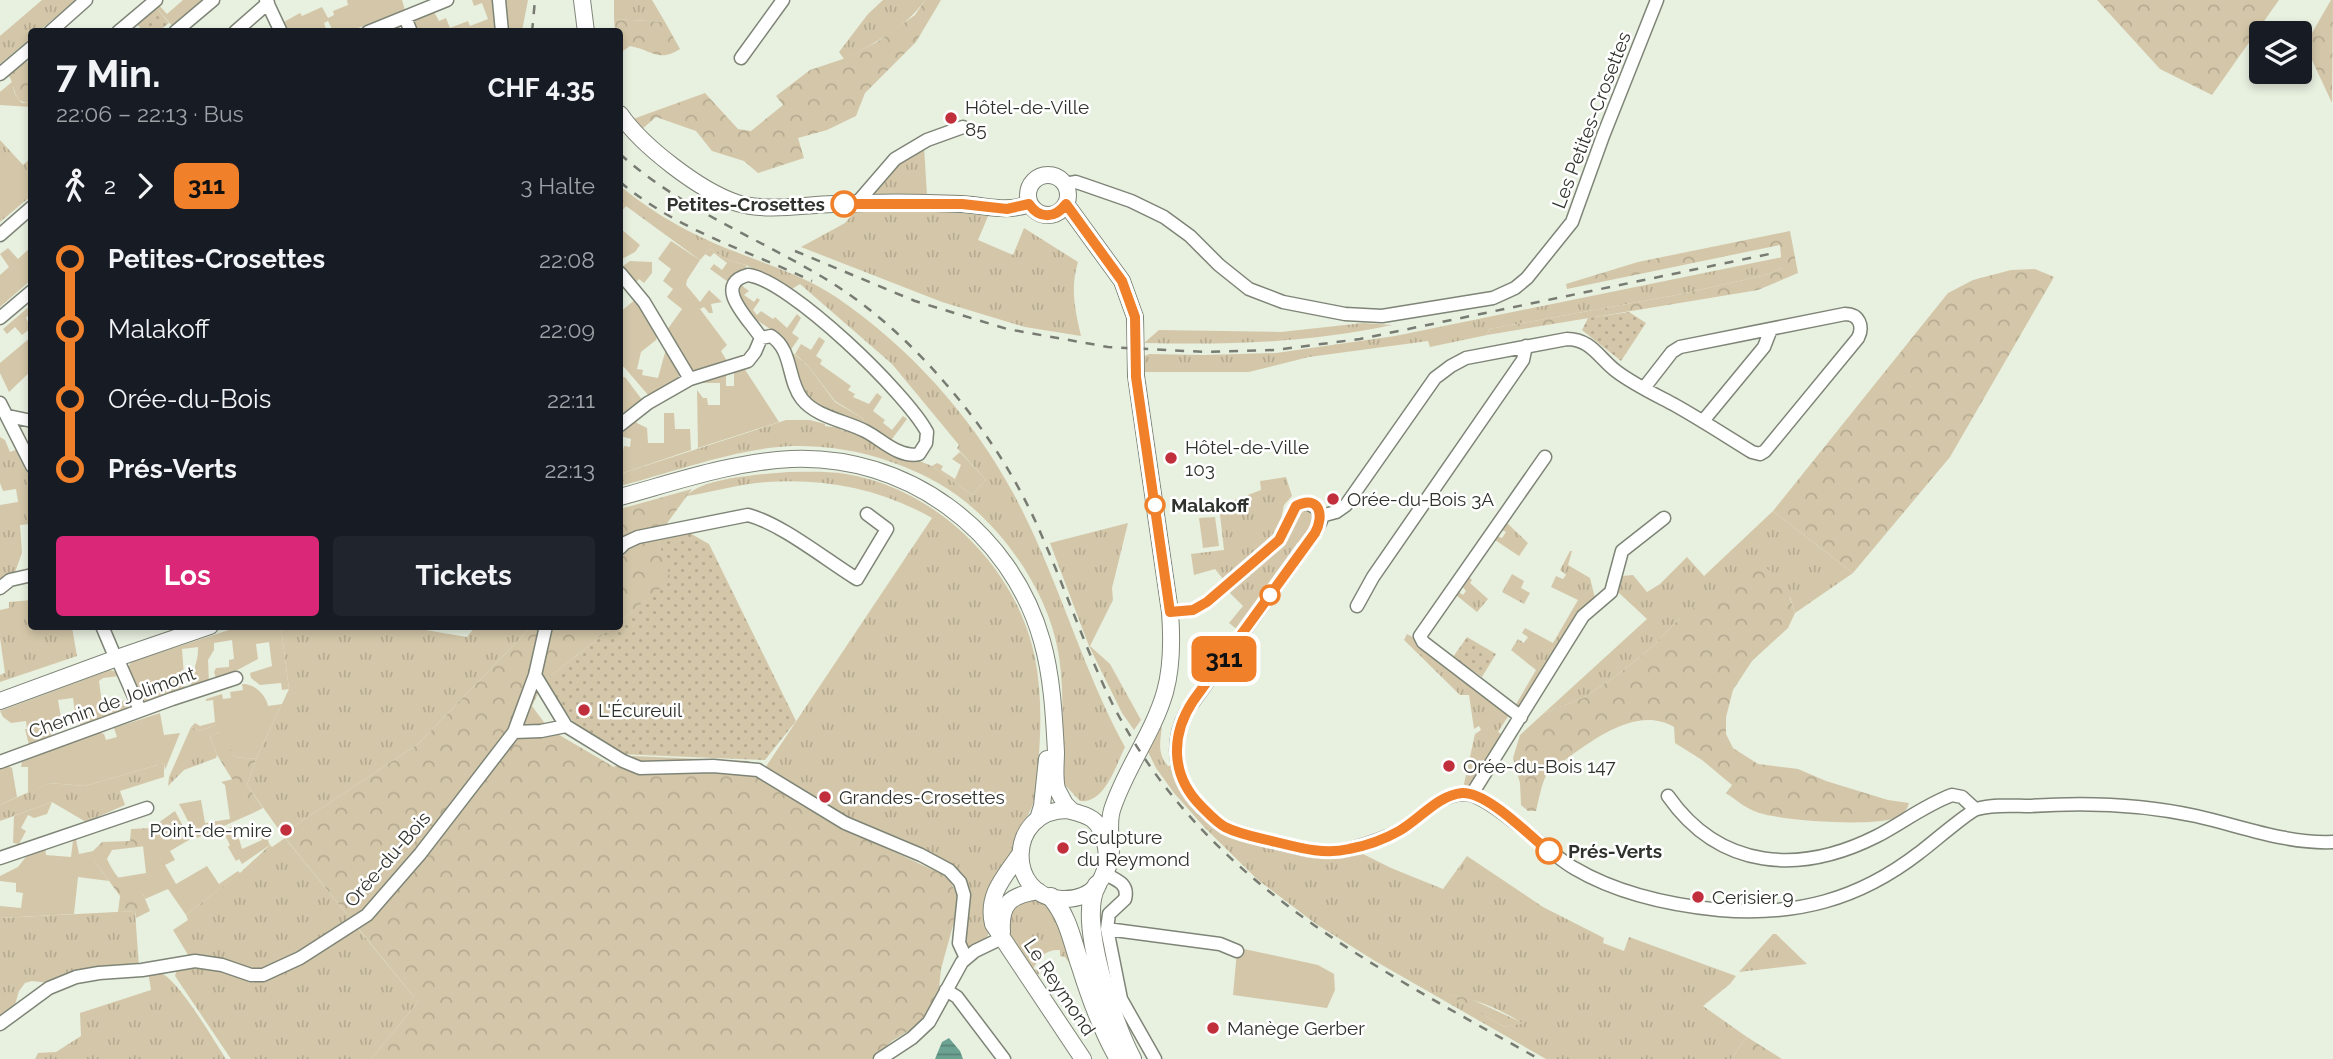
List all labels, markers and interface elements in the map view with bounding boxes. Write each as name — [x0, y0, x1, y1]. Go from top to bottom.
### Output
map controls — [2249, 21, 2312, 84]
button: layers — [2249, 21, 2312, 84]
street label: Les Petites-Crosettes — [1547, 28, 1635, 212]
text: 7 Min. — [56, 51, 161, 96]
text: CHF 4.35 — [488, 73, 595, 103]
place label: Hôtel-de-Ville 85 — [965, 96, 1089, 140]
text: 22:06 – 22:13 · Bus — [56, 100, 244, 127]
marker: Hôtel-de-Ville 85 — [943, 110, 959, 126]
icon: walk — [56, 167, 94, 205]
icon: forward — [126, 167, 164, 205]
text: 311 — [188, 171, 225, 200]
text: 2 — [104, 172, 116, 199]
text: 3 Halte — [520, 172, 595, 199]
marker: Petites-Crosettes — [831, 191, 857, 217]
place label: Petites-Crosettes — [666, 193, 825, 215]
text: Petites-Crosettes — [108, 244, 325, 274]
text: 22:08 — [539, 246, 595, 273]
text: Malakoff — [108, 314, 210, 344]
text: 22:09 — [539, 316, 595, 343]
text: Orée-du-Bois — [108, 384, 271, 414]
text: 22:11 — [547, 386, 595, 413]
place label: Hôtel-de-Ville 103 — [1185, 436, 1309, 480]
marker: Hôtel-de-Ville 103 — [1163, 450, 1179, 466]
text: Prés-Verts — [108, 454, 237, 484]
text: 22:13 — [545, 456, 595, 483]
place label: Orée-du-Bois 3A — [1347, 488, 1494, 510]
marker: Orée-du-Bois 3A — [1325, 491, 1341, 507]
place label: Malakoff — [1171, 494, 1250, 516]
marker: Malakoff — [1145, 495, 1165, 515]
button: Los — [56, 536, 319, 616]
button: Tickets — [333, 536, 595, 616]
unlabelled marker — [1260, 585, 1280, 605]
line badge: 311 — [1184, 636, 1264, 682]
text: 311 — [1205, 644, 1243, 673]
street label: Chemin de Jolimont — [26, 661, 199, 742]
place label: L'Écureuil — [598, 699, 683, 721]
marker: L'Écureuil — [576, 702, 592, 718]
place label: Orée-du-Bois 147 — [1463, 755, 1616, 777]
marker: Orée-du-Bois 147 — [1441, 758, 1457, 774]
place label: Grandes-Crosettes — [839, 786, 1005, 808]
marker: Grandes-Crosettes — [817, 789, 833, 805]
street label: Orée-du-Bois — [340, 807, 434, 911]
place label: Point-de-mire — [149, 819, 272, 841]
marker: Point-de-mire — [278, 822, 294, 838]
place label: Sculpture du Reymond — [1077, 826, 1190, 870]
marker: Prés-Verts — [1536, 838, 1562, 864]
marker: Sculpture du Reymond — [1055, 840, 1071, 856]
place label: Prés-Verts — [1568, 840, 1662, 862]
place label: Cerisier 9 — [1712, 886, 1794, 908]
marker: Cerisier 9 — [1690, 889, 1706, 905]
street label: Le Reymond — [1020, 935, 1100, 1039]
place label: Manège Gerber — [1227, 1017, 1365, 1039]
marker: Manège Gerber — [1205, 1020, 1221, 1036]

